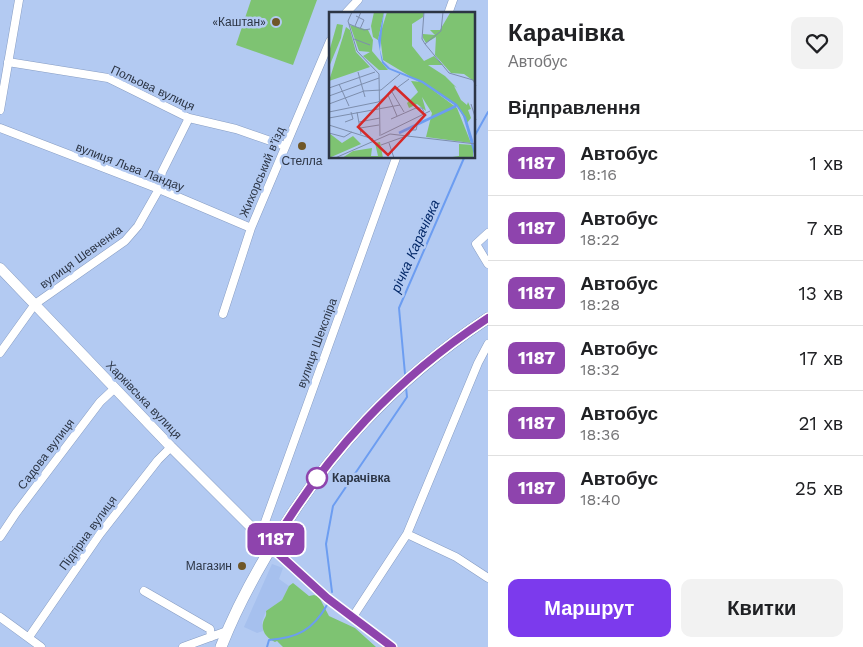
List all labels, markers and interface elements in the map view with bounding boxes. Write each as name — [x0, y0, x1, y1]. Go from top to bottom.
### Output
inset map — [329, 12, 476, 159]
place label: «Каштан» — [212, 15, 266, 29]
marker: «Каштан» — [270, 16, 282, 28]
button: heart — [791, 17, 843, 69]
text: Карачівка — [508, 19, 624, 47]
text: Автобус — [508, 52, 568, 71]
street label: Польова вулиця — [109, 62, 197, 114]
text: Відправлення — [508, 96, 641, 119]
street label: Жихорський в’їзд — [237, 125, 287, 219]
street label: вулиця Льва Ландау — [74, 140, 186, 194]
marker: Стелла — [296, 140, 308, 152]
text: Автобус — [580, 142, 658, 165]
text: 1187 — [518, 152, 555, 173]
text: 1 хв — [810, 152, 843, 175]
place label: Стелла — [282, 154, 323, 168]
text: 18:16 — [580, 165, 617, 184]
water label: річка Карачівка — [387, 197, 443, 296]
text: Автобус — [580, 207, 658, 230]
text: 1187 — [518, 217, 555, 238]
text: 7 хв — [807, 217, 843, 240]
street label: вулиця Шевченка — [37, 222, 125, 292]
text: 18:22 — [580, 230, 620, 249]
text: Автобус — [580, 272, 658, 295]
text: 1187 — [518, 282, 555, 303]
text: 13 хв — [798, 282, 843, 305]
text: 18:28 — [580, 295, 620, 314]
street label: вулиця Шекспіра — [294, 296, 340, 390]
text: Автобус — [580, 337, 658, 360]
text: 1187 — [518, 347, 555, 368]
text: 17 хв — [799, 347, 843, 370]
street label: Харківська вулиця — [103, 358, 185, 442]
text: 18:32 — [580, 360, 620, 379]
text: Автобус — [580, 402, 658, 425]
text: 1187 — [518, 412, 555, 433]
text: 21 хв — [798, 412, 843, 435]
street label: Садова вулиця — [15, 416, 77, 492]
text: 18:36 — [580, 425, 620, 444]
marker: Карачівка — [306, 467, 328, 489]
text: Автобус — [580, 467, 658, 490]
place label: Карачівка — [332, 471, 391, 485]
text: 1187 — [518, 477, 555, 498]
text: 25 хв — [795, 477, 843, 500]
text: 18:40 — [580, 490, 621, 509]
street label: Підгірна вулиця — [56, 493, 120, 573]
line badge: 1187 — [241, 523, 311, 555]
text: 1187 — [257, 528, 295, 549]
place label: Магазин — [186, 559, 232, 573]
marker: Магазин — [236, 560, 248, 572]
button: Маршрут — [508, 579, 671, 637]
button: Квитки — [681, 579, 843, 637]

